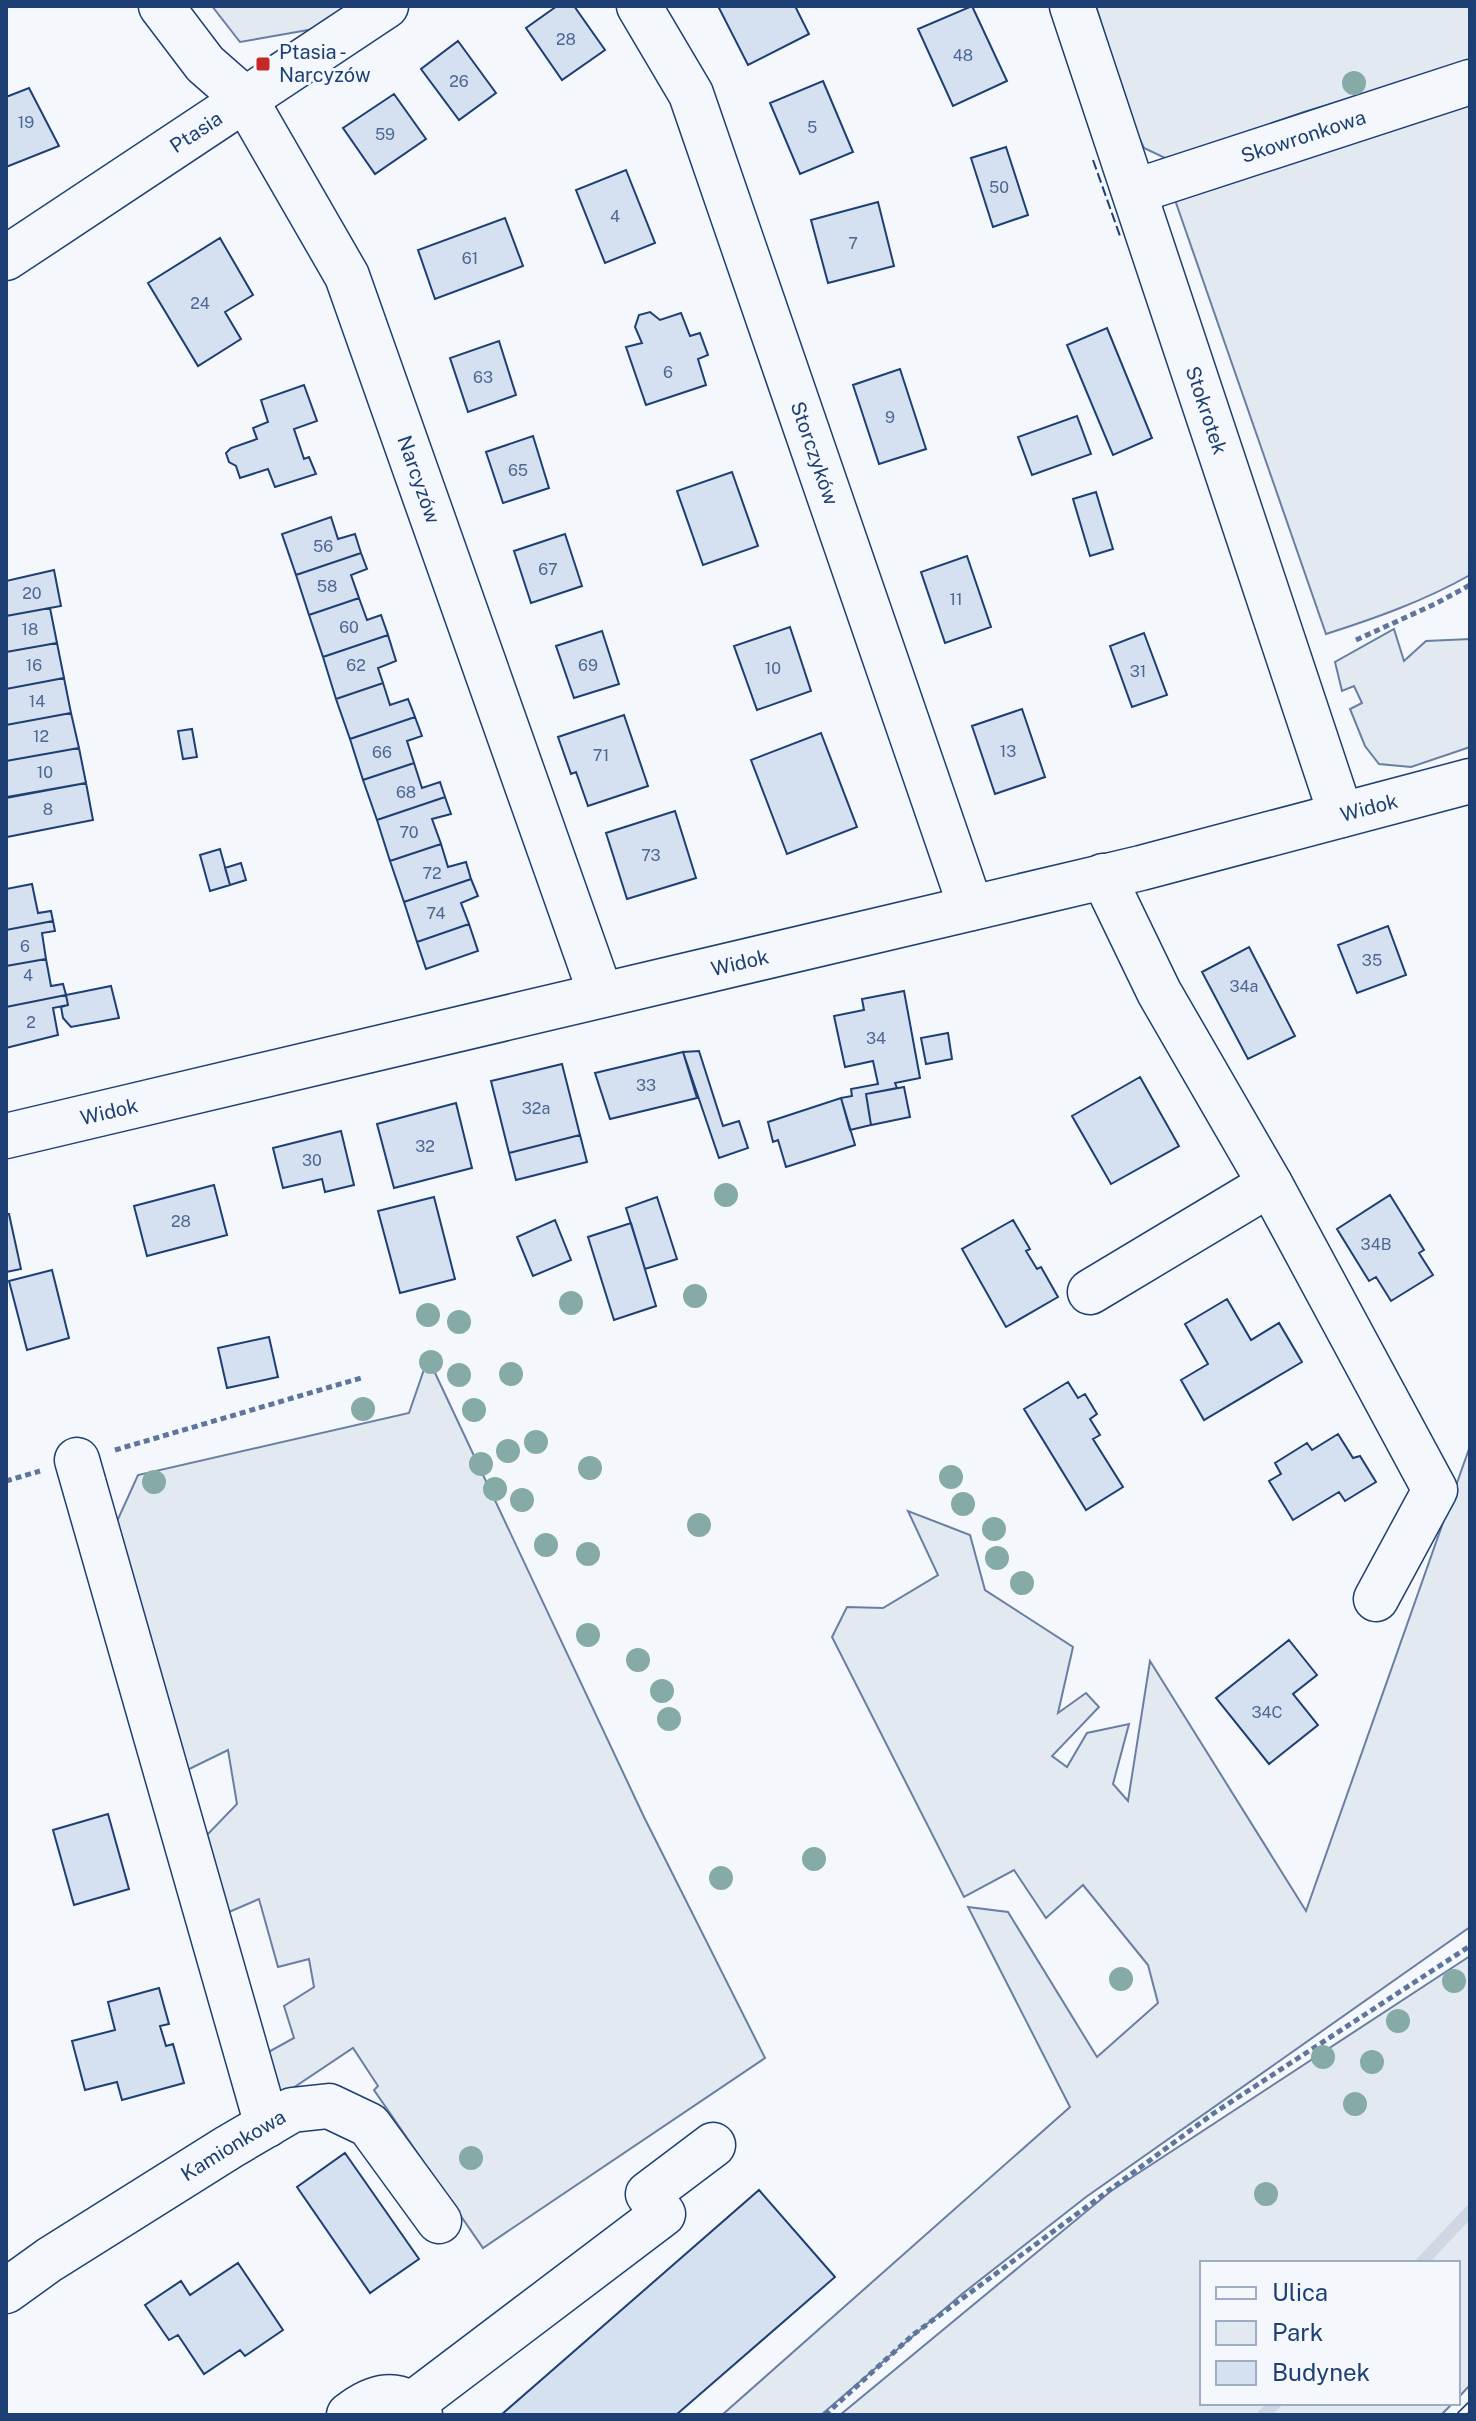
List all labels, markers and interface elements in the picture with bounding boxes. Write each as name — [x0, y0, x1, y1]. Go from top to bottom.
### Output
house number: 28 — [556, 30, 576, 49]
place label: Ptasia - Narcyzów — [279, 40, 371, 87]
house number: 48 — [953, 46, 973, 65]
marker: Ptasia - Narcyzów — [254, 55, 272, 73]
house number: 26 — [449, 72, 469, 91]
street label: Skowronkowa — [1238, 105, 1369, 168]
street label: Ptasia — [165, 106, 227, 158]
house number: 19 — [18, 113, 34, 132]
house number: 5 — [807, 118, 817, 137]
house number: 59 — [375, 125, 395, 144]
house number: 50 — [989, 178, 1009, 197]
house number: 4 — [610, 207, 620, 226]
house number: 7 — [848, 234, 858, 253]
house number: 61 — [462, 249, 478, 268]
house number: 24 — [190, 294, 210, 313]
house number: 6 — [663, 363, 673, 382]
street label: Stokrotek — [1181, 363, 1232, 458]
house number: 63 — [473, 368, 493, 387]
street label: Storczyków — [786, 398, 844, 508]
house number: 9 — [885, 408, 895, 427]
street label: Narcyzów — [392, 432, 446, 527]
house number: 65 — [508, 461, 528, 480]
house number: 56 — [313, 537, 333, 556]
house number: 67 — [538, 560, 558, 579]
house number: 58 — [317, 577, 337, 596]
house number: 20 — [22, 584, 42, 603]
house number: 11 — [949, 590, 963, 609]
house number: 60 — [339, 618, 359, 637]
house number: 18 — [22, 620, 38, 639]
house number: 16 — [26, 656, 42, 675]
house number: 62 — [346, 656, 366, 675]
house number: 69 — [578, 656, 598, 675]
house number: 10 — [765, 659, 781, 678]
house number: 31 — [1130, 662, 1146, 681]
house number: 14 — [29, 692, 45, 711]
house number: 12 — [33, 727, 49, 746]
house number: 13 — [1000, 742, 1016, 761]
house number: 66 — [372, 743, 392, 762]
house number: 71 — [593, 746, 609, 765]
house number: 10 — [37, 763, 53, 782]
house number: 68 — [396, 783, 416, 802]
street label: Widok — [1338, 789, 1400, 827]
house number: 8 — [43, 800, 53, 819]
house number: 70 — [399, 823, 419, 842]
house number: 73 — [641, 846, 661, 865]
house number: 72 — [422, 864, 442, 883]
house number: 74 — [426, 904, 446, 923]
house number: 6 — [20, 937, 30, 956]
street label: Widok — [709, 944, 771, 981]
house number: 35 — [1362, 951, 1382, 970]
house number: 4 — [23, 966, 33, 985]
house number: 34a — [1230, 977, 1258, 996]
house number: 2 — [26, 1013, 36, 1032]
house number: 34 — [866, 1029, 886, 1048]
house number: 33 — [636, 1076, 656, 1095]
street label: Widok — [78, 1093, 140, 1130]
house number: 32a — [522, 1099, 550, 1118]
house number: 32 — [415, 1137, 435, 1156]
house number: 30 — [302, 1151, 322, 1170]
house number: 28 — [171, 1212, 191, 1231]
house number: 34B — [1361, 1235, 1391, 1254]
house number: 34C — [1251, 1703, 1283, 1722]
street label: Kamionkowa — [176, 2104, 290, 2186]
legend — [1200, 2261, 1460, 2405]
text: Ulica — [1272, 2278, 1328, 2306]
text: Park — [1272, 2318, 1323, 2346]
text: Budynek — [1272, 2358, 1370, 2386]

